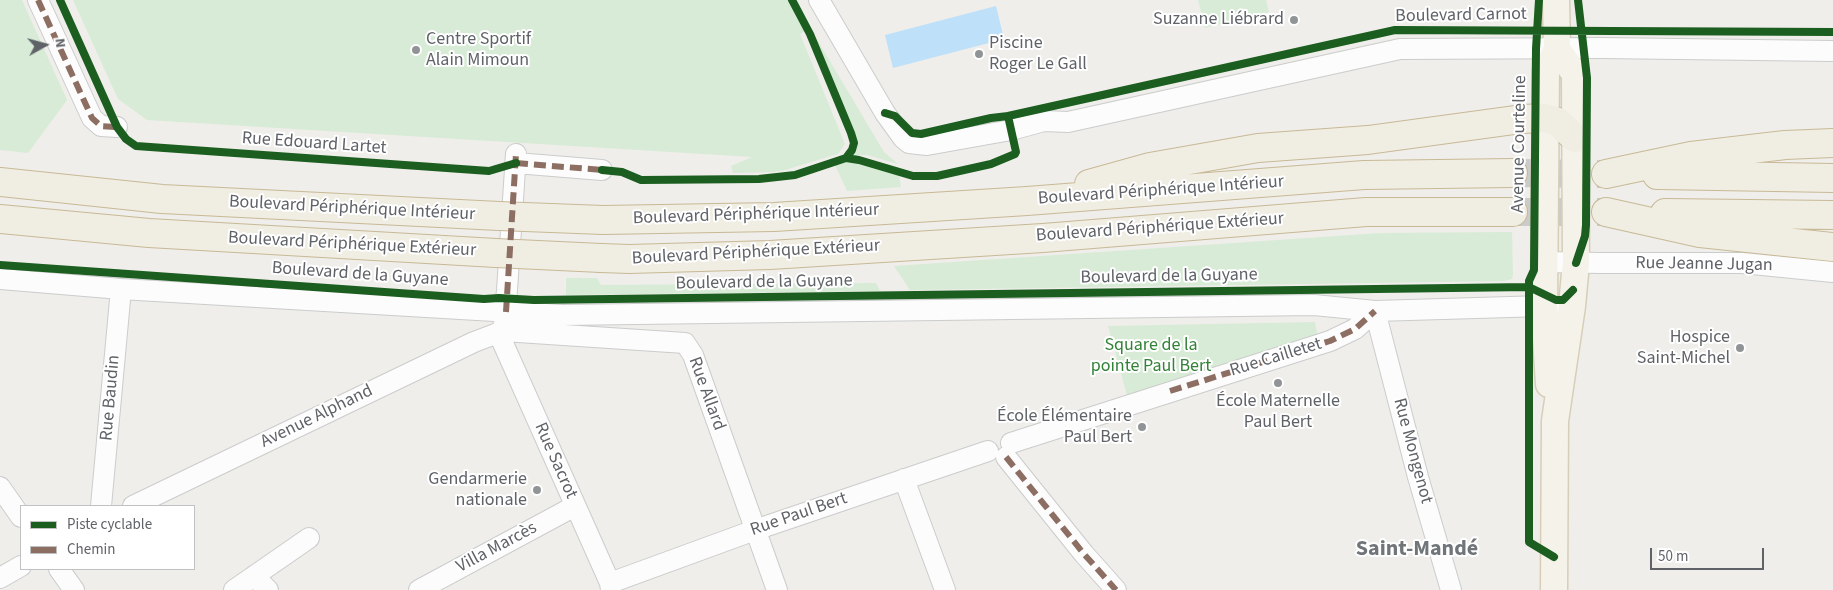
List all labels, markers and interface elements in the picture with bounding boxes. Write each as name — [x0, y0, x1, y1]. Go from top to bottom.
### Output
street label: Boulevard Carnot — [1395, 4, 1527, 28]
place label: Suzanne Liébrard — [1153, 9, 1284, 31]
marker: Suzanne Liébrard — [1288, 14, 1300, 26]
north arrow — [20, 20, 70, 70]
place label: Centre Sportif Alain Mimoun — [426, 29, 531, 72]
place label: Piscine Roger Le Gall — [989, 33, 1087, 76]
text: N — [49, 37, 70, 49]
marker: Centre Sportif Alain Mimoun — [410, 44, 422, 56]
marker: Piscine Roger Le Gall — [973, 48, 985, 60]
street label: Avenue Courteline — [1508, 75, 1532, 213]
street label: Rue Edouard Lartet — [241, 128, 387, 160]
street label: Boulevard Périphérique Intérieur — [1037, 172, 1285, 210]
street label: Boulevard Périphérique Intérieur — [228, 192, 476, 226]
street label: Boulevard Périphérique Intérieur — [632, 200, 880, 230]
street label: Boulevard Périphérique Extérieur — [1035, 209, 1285, 247]
street label: Boulevard Périphérique Extérieur — [227, 228, 477, 262]
street label: Boulevard Périphérique Extérieur — [631, 236, 881, 270]
street label: Rue Jeanne Jugan — [1635, 253, 1773, 277]
street label: Boulevard de la Guyane — [271, 258, 449, 292]
street label: Boulevard de la Guyane — [1080, 265, 1258, 289]
street label: Boulevard de la Guyane — [675, 271, 853, 295]
place label: Hospice Saint-Michel — [1637, 327, 1730, 369]
street label: Rue Cailletet — [1227, 334, 1325, 382]
park label: Square de la pointe Paul Bert — [1091, 335, 1211, 378]
marker: Hospice Saint-Michel — [1734, 342, 1746, 354]
street label: Rue Baudin — [96, 354, 126, 442]
street label: Rue Allard — [683, 354, 729, 434]
marker: École Maternelle Paul Bert — [1272, 377, 1284, 389]
street label: Avenue Alphand — [257, 381, 377, 453]
place label: École Maternelle Paul Bert — [1216, 391, 1340, 434]
street label: Rue Mongenot — [1388, 396, 1436, 506]
place label: École Élémentaire Paul Bert — [997, 406, 1132, 448]
street label: Rue Sacrot — [529, 420, 581, 502]
marker: École Élémentaire Paul Bert — [1136, 421, 1148, 433]
place label: Gendarmerie nationale — [428, 469, 527, 512]
marker: Gendarmerie nationale — [531, 484, 543, 496]
street label: Rue Paul Bert — [748, 488, 850, 542]
legend — [20, 505, 195, 570]
text: Piste cyclable — [67, 514, 152, 535]
street label: Villa Marcès — [453, 518, 541, 578]
district label: Saint-Mandé — [1356, 537, 1478, 563]
scale bar — [1653, 538, 1767, 570]
text: Chemin — [67, 539, 116, 560]
text: 50 m — [1658, 546, 1688, 567]

